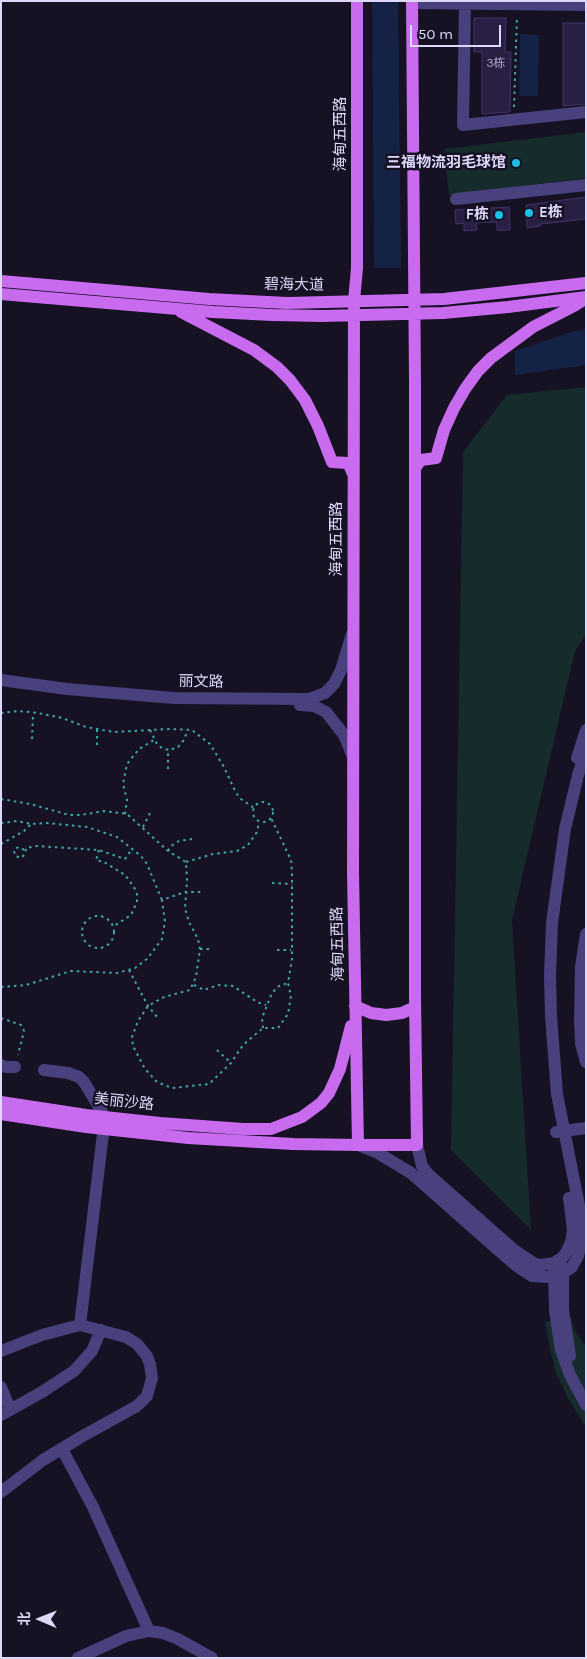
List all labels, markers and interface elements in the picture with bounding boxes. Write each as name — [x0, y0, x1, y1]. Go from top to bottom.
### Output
scale bar — [412, 15, 503, 47]
text: 50 m — [418, 25, 453, 43]
house number: 3栋 — [486, 57, 506, 71]
street label: 海甸五西路 — [332, 97, 350, 171]
place label: 三福物流羽毛球馆 — [386, 154, 506, 172]
marker: 三福物流羽毛球馆 — [510, 157, 522, 169]
place label: E栋 — [539, 204, 563, 222]
place label: F栋 — [466, 206, 489, 224]
marker: E栋 — [523, 207, 535, 219]
marker: F栋 — [493, 209, 505, 221]
street label: 碧海大道 — [264, 275, 324, 295]
street label: 海甸五西路 — [328, 502, 346, 576]
street label: 丽文路 — [178, 673, 224, 691]
street label: 海甸五西路 — [328, 906, 348, 982]
street label: 美丽沙路 — [93, 1090, 155, 1114]
north arrow — [15, 1594, 65, 1644]
text: 北 — [16, 1612, 33, 1626]

